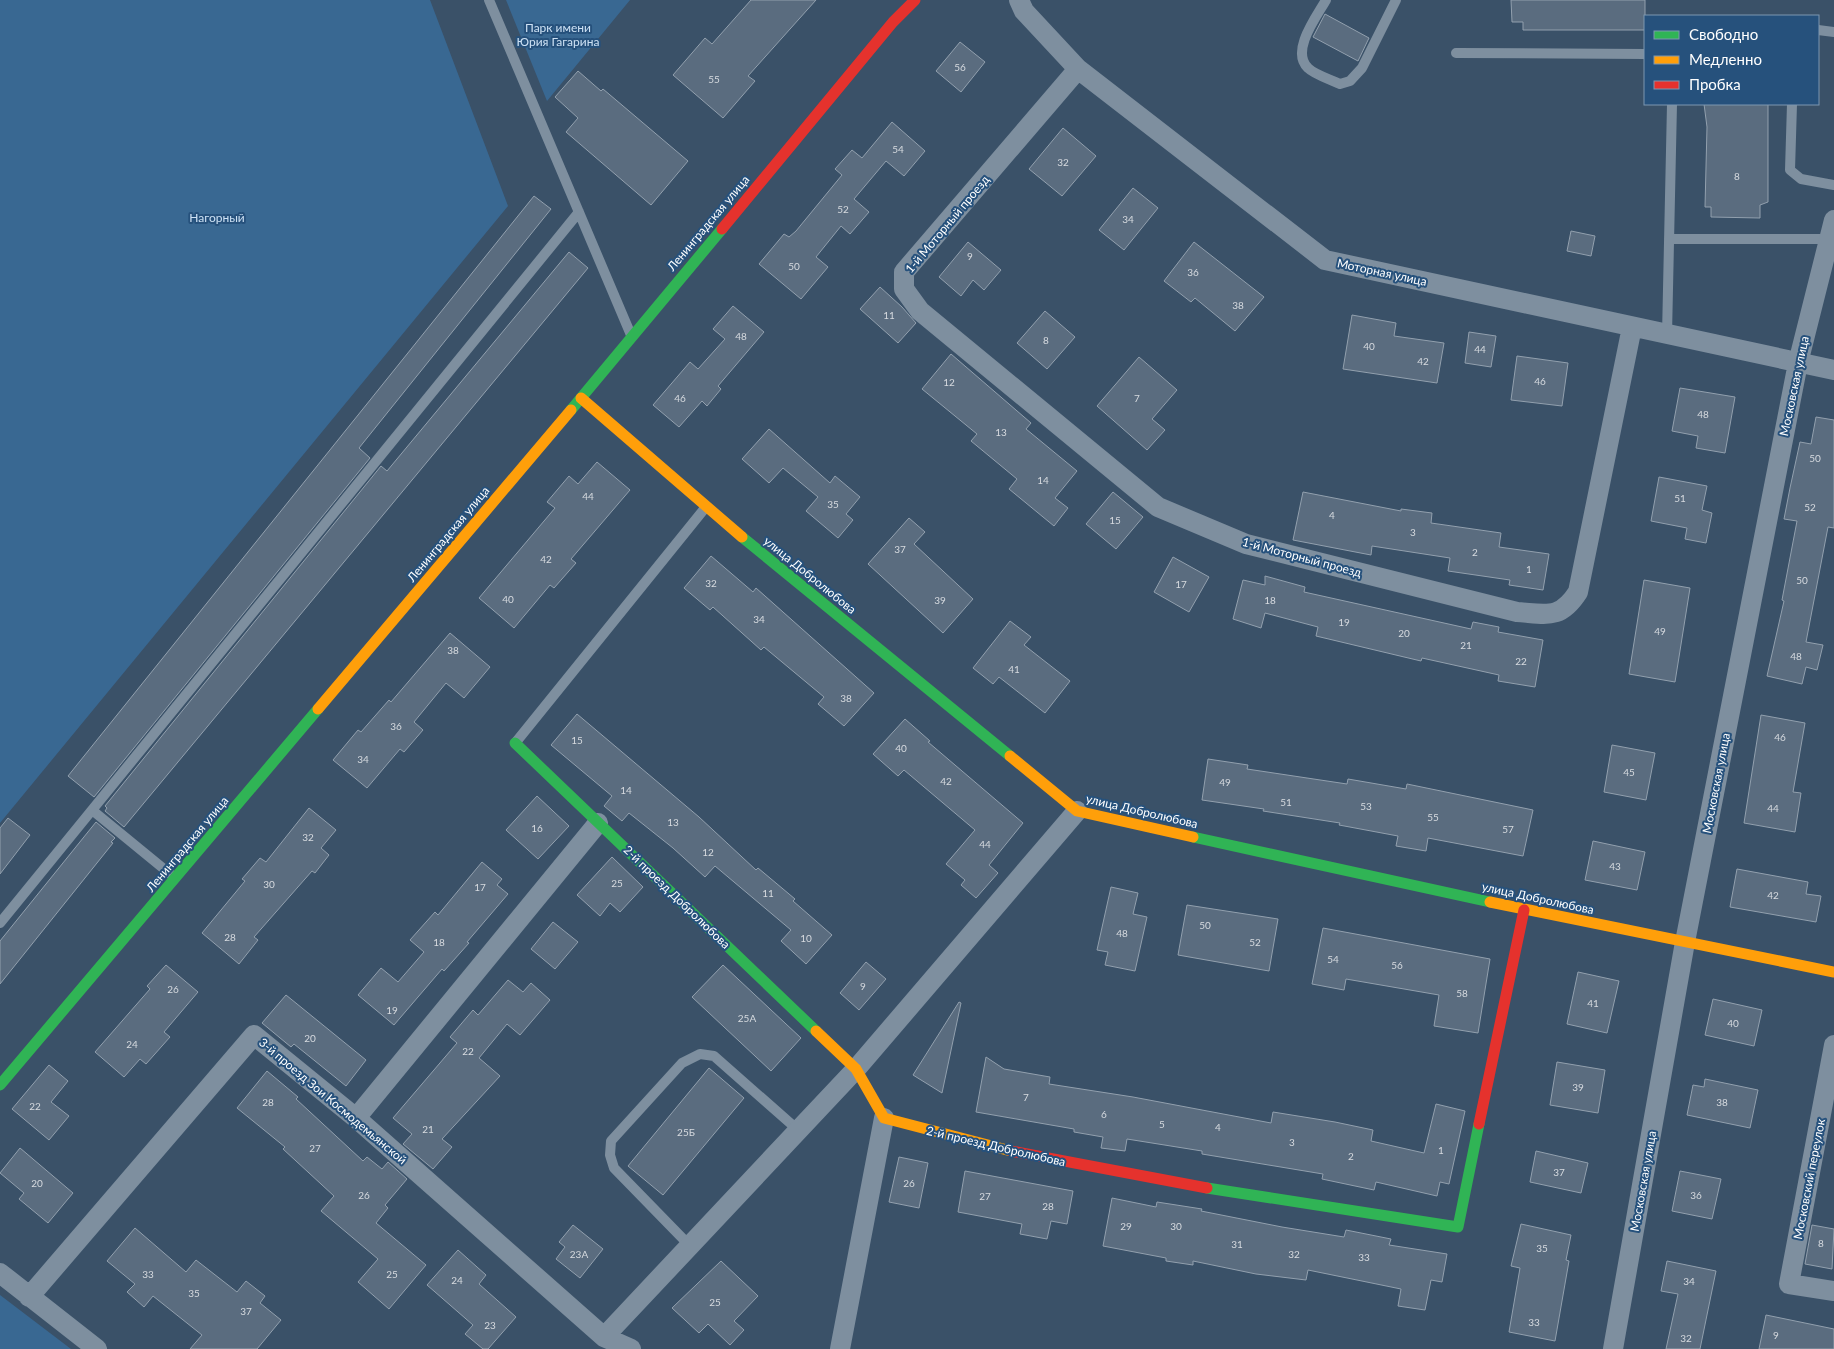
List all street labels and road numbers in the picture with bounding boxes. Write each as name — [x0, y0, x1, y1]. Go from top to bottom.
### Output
street label: Ленинградская улица — [663, 172, 752, 275]
street label: 1-й Моторный проезд — [902, 172, 993, 276]
street label: Моторная улица — [1336, 255, 1428, 289]
street label: Московская улица — [1776, 335, 1812, 437]
street label: Ленинградская улица — [403, 483, 492, 586]
street label: улица Добролюбова — [761, 533, 859, 617]
street label: 1-й Моторный проезд — [1241, 534, 1364, 580]
street label: Московская улица — [1699, 732, 1733, 834]
street label: улица Добролюбова — [1085, 791, 1199, 831]
street label: Ленинградская улица — [142, 793, 231, 896]
street label: 2-й проезд Добролюбова — [621, 842, 733, 952]
street label: улица Добролюбова — [1481, 879, 1595, 917]
street label: 3-й проезд Зои Космодемьянской — [256, 1035, 410, 1167]
street label: Московский переулок — [1790, 1117, 1828, 1241]
street label: 2-й проезд Добролюбова — [925, 1123, 1067, 1169]
street label: Московская улица — [1627, 1129, 1659, 1232]

